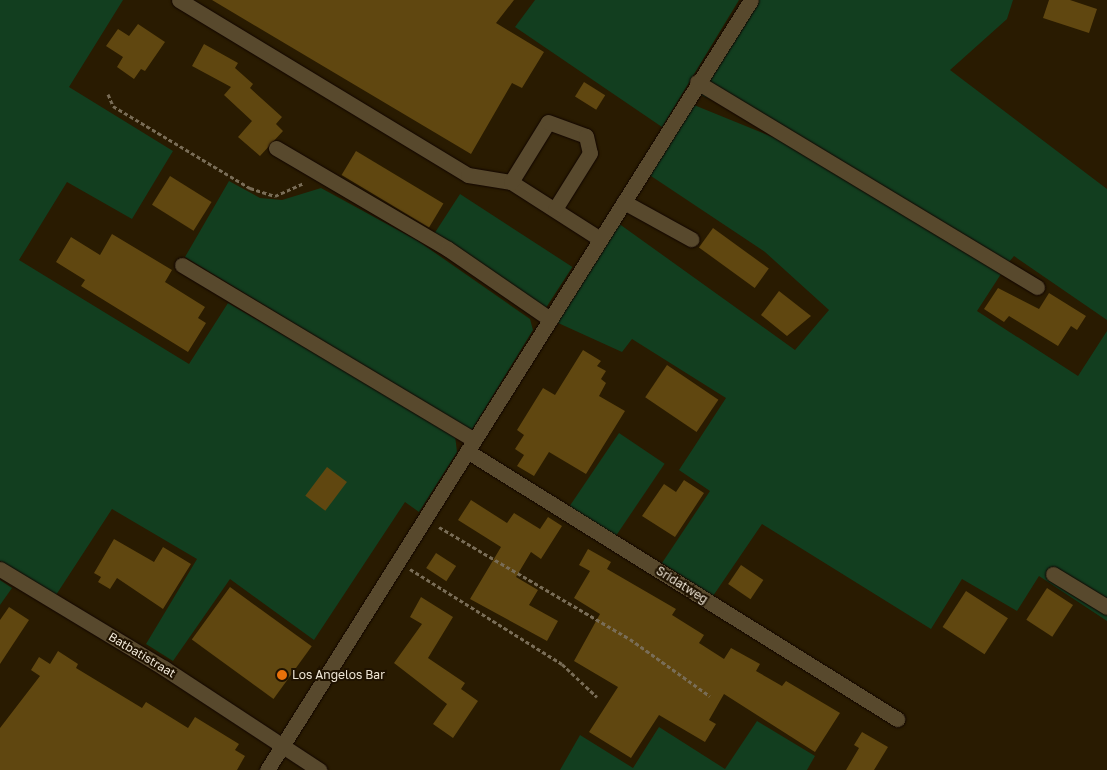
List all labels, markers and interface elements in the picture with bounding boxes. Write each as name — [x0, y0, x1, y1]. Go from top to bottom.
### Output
street label: Sridatweg — [653, 563, 711, 607]
street label: Batbatistraat — [106, 629, 178, 681]
place label: Los Angelos Bar — [292, 668, 385, 682]
marker: Los Angelos Bar — [276, 669, 288, 681]

